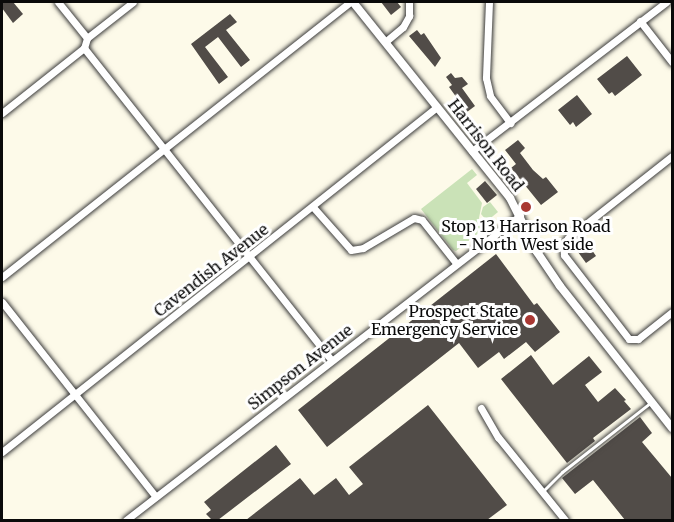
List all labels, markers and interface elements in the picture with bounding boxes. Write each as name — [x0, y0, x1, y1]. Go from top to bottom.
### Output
street label: Harrison Road — [444, 95, 528, 195]
marker: Stop 13 Harrison Road - North West side — [519, 200, 533, 214]
place label: Stop 13 Harrison Road - North West side — [441, 216, 611, 254]
street label: Cavendish Avenue — [150, 219, 272, 321]
place label: Prospect State Emergency Service — [371, 301, 518, 339]
marker: Prospect State Emergency Service — [523, 313, 537, 327]
street label: Simpson Avenue — [244, 320, 356, 414]

